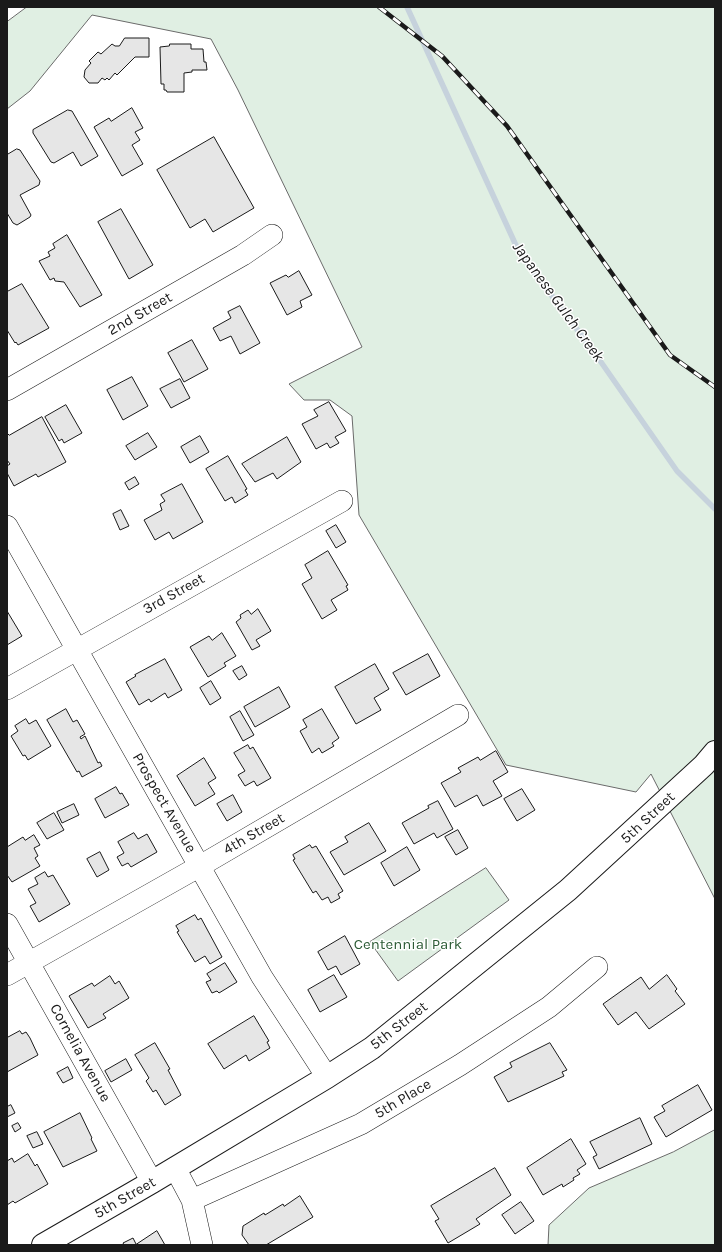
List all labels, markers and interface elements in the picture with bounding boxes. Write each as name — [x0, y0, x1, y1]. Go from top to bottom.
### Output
water label: Japanese Gulch Creek — [508, 238, 608, 366]
street label: 2nd Street — [105, 288, 175, 340]
street label: 3rd Street — [140, 570, 208, 618]
street label: Prospect Avenue — [128, 750, 200, 856]
street label: 5th Street — [617, 788, 679, 848]
street label: 4th Street — [220, 809, 288, 859]
park label: Centennial Park — [354, 936, 462, 954]
street label: 5th Street — [367, 998, 431, 1054]
street label: Cornelia Avenue — [46, 1001, 114, 1105]
street label: 5th Place — [371, 1075, 435, 1123]
street label: 5th Street — [91, 1173, 159, 1223]

